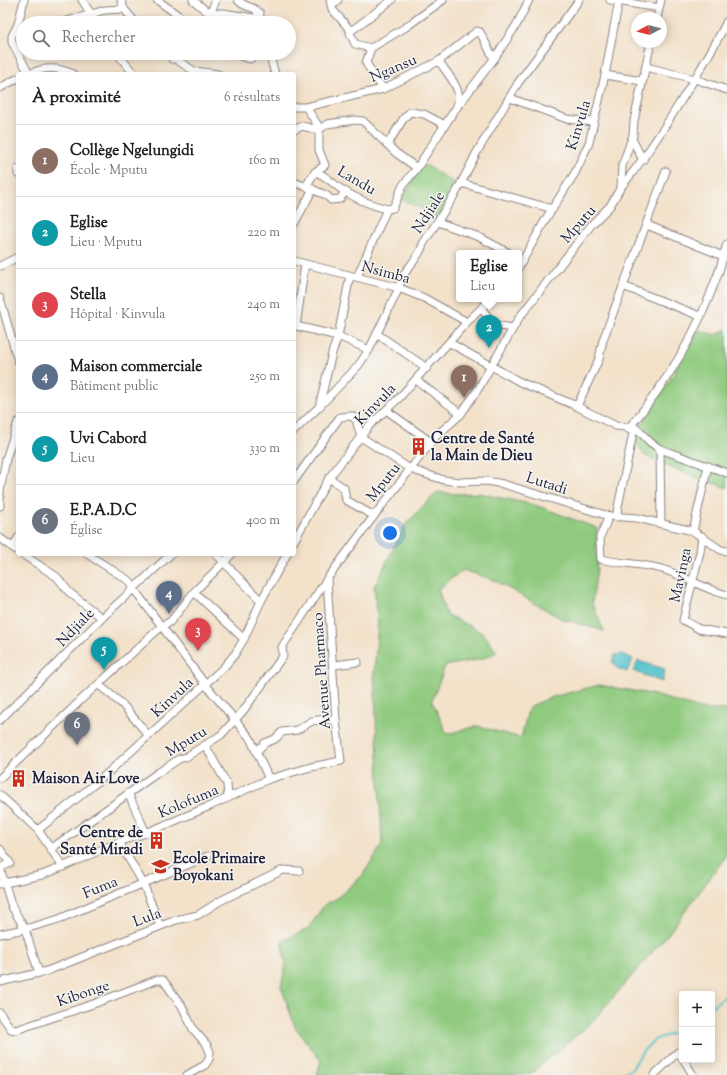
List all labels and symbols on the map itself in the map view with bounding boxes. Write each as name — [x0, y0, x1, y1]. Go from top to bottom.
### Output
north arrow — [631, 12, 667, 48]
street label: Ngansu — [367, 50, 421, 89]
street label: Kinvula — [562, 98, 597, 153]
street label: Landu — [333, 162, 380, 201]
street label: Ndjiale — [408, 188, 451, 238]
street label: Mputu — [557, 201, 602, 249]
street label: Nsimba — [359, 257, 412, 290]
pin: 2 — [476, 315, 502, 348]
pin: 1 — [451, 365, 477, 398]
street label: Kinvula — [351, 379, 401, 431]
place label: Centre de Santé la Main de Dieu — [431, 429, 535, 467]
building icon: Centre de Santé la Main de Dieu — [408, 437, 428, 457]
street label: Mputu — [362, 459, 406, 507]
street label: Lutadi — [523, 468, 570, 501]
your location — [380, 523, 400, 543]
street label: Mavinga — [665, 546, 698, 605]
pin: 4 — [156, 581, 182, 614]
street label: Ndjiale — [52, 604, 100, 652]
street label: Avenue Pharmaco — [308, 612, 337, 730]
pin: 3 — [185, 618, 211, 651]
pin: 5 — [91, 637, 117, 670]
street label: Kinvula — [147, 673, 199, 723]
pin: 6 — [64, 712, 90, 745]
street label: Mputu — [162, 722, 212, 763]
building icon: Maison Air Love — [9, 768, 29, 788]
place label: Maison Air Love — [32, 769, 140, 790]
street label: Kolofuma — [155, 780, 222, 824]
place label: Centre de Santé Miradi — [60, 823, 144, 861]
building icon: Centre de Santé Miradi — [146, 831, 166, 851]
place label: Ecole Primaire Boyokani — [173, 849, 265, 887]
school or university icon: Ecole Primaire Boyokani — [150, 857, 170, 877]
street label: Fuma — [80, 872, 121, 905]
street label: Lula — [130, 903, 165, 933]
street label: Kibonge — [54, 976, 113, 1013]

